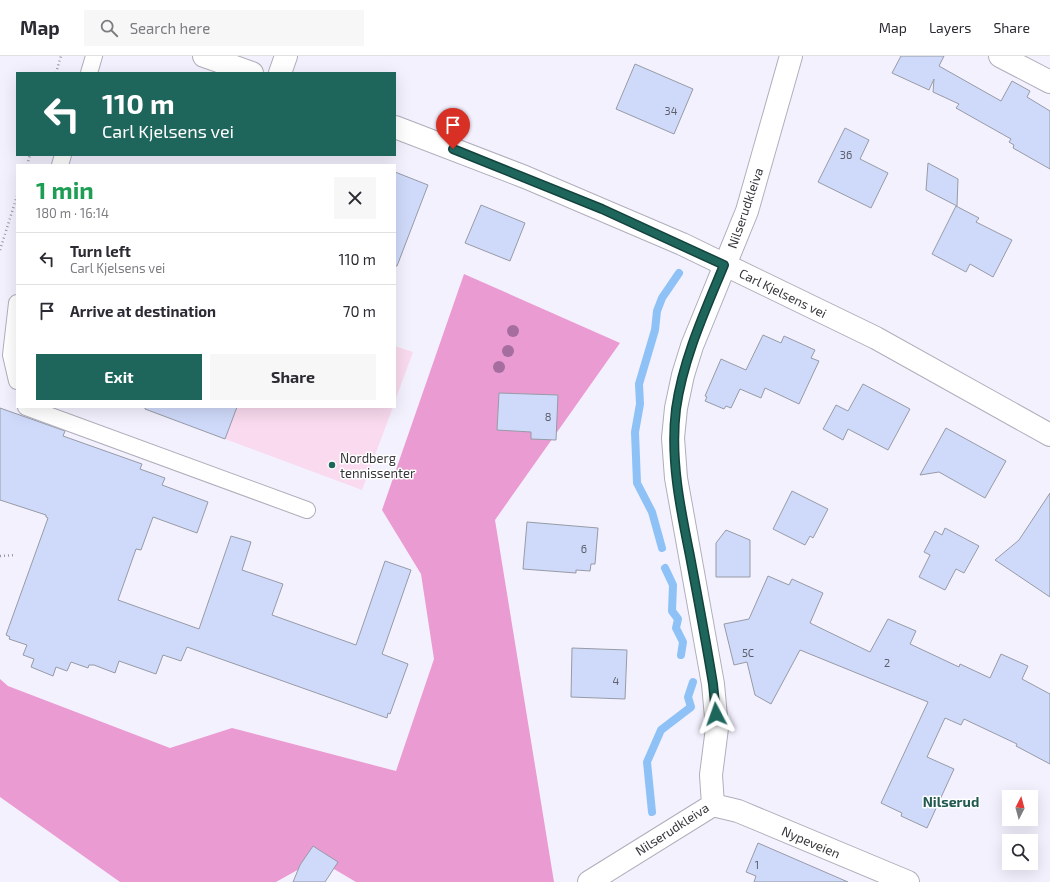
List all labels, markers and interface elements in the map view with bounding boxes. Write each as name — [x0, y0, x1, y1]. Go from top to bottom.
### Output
search box — [84, 10, 364, 46]
text: Map — [20, 16, 60, 39]
icon: search — [98, 17, 120, 39]
text: Search here — [130, 19, 210, 37]
text: Map — [879, 19, 907, 36]
text: Layers — [929, 19, 971, 36]
text: Share — [993, 19, 1030, 36]
text: 110 m — [102, 86, 175, 120]
icon: left — [36, 88, 88, 140]
house number: 34 — [665, 104, 678, 117]
pin — [436, 108, 470, 149]
icon: arrive — [442, 114, 464, 136]
text: Carl Kjelsens vei — [102, 120, 234, 142]
house number: 36 — [840, 148, 852, 161]
street label: Nilserudkleiva — [724, 165, 766, 251]
text: 1 min — [36, 175, 94, 204]
button: close — [334, 177, 376, 219]
text: 180 m · 16:14 — [36, 205, 109, 221]
text: Turn left — [70, 242, 131, 260]
icon: left — [36, 248, 58, 270]
text: 110 m — [339, 250, 376, 268]
text: Carl Kjelsens vei — [70, 260, 165, 276]
street label: Carl Kjelsens vei — [737, 265, 829, 321]
icon: arrive — [36, 300, 58, 322]
text: Arrive at destination — [70, 302, 216, 320]
text: 70 m — [343, 302, 376, 320]
button: Exit — [36, 354, 202, 400]
button: Share — [210, 354, 376, 400]
house number: 8 — [545, 410, 551, 423]
place label: Nordberg tennissenter — [340, 450, 415, 481]
marker: Nordberg tennissenter — [327, 460, 337, 470]
house number: 6 — [581, 542, 587, 555]
house number: 5C — [742, 646, 754, 659]
house number: 2 — [884, 656, 890, 669]
house number: 4 — [613, 674, 620, 687]
position arrow — [695, 693, 737, 735]
north arrow — [1002, 790, 1038, 826]
map controls — [1002, 790, 1038, 870]
district label: Nilserud — [923, 793, 979, 810]
street label: Nilserudkleiva — [632, 799, 712, 859]
street label: Nypeveien — [779, 823, 843, 861]
button: search — [1002, 834, 1038, 870]
house number: 1 — [755, 858, 759, 871]

